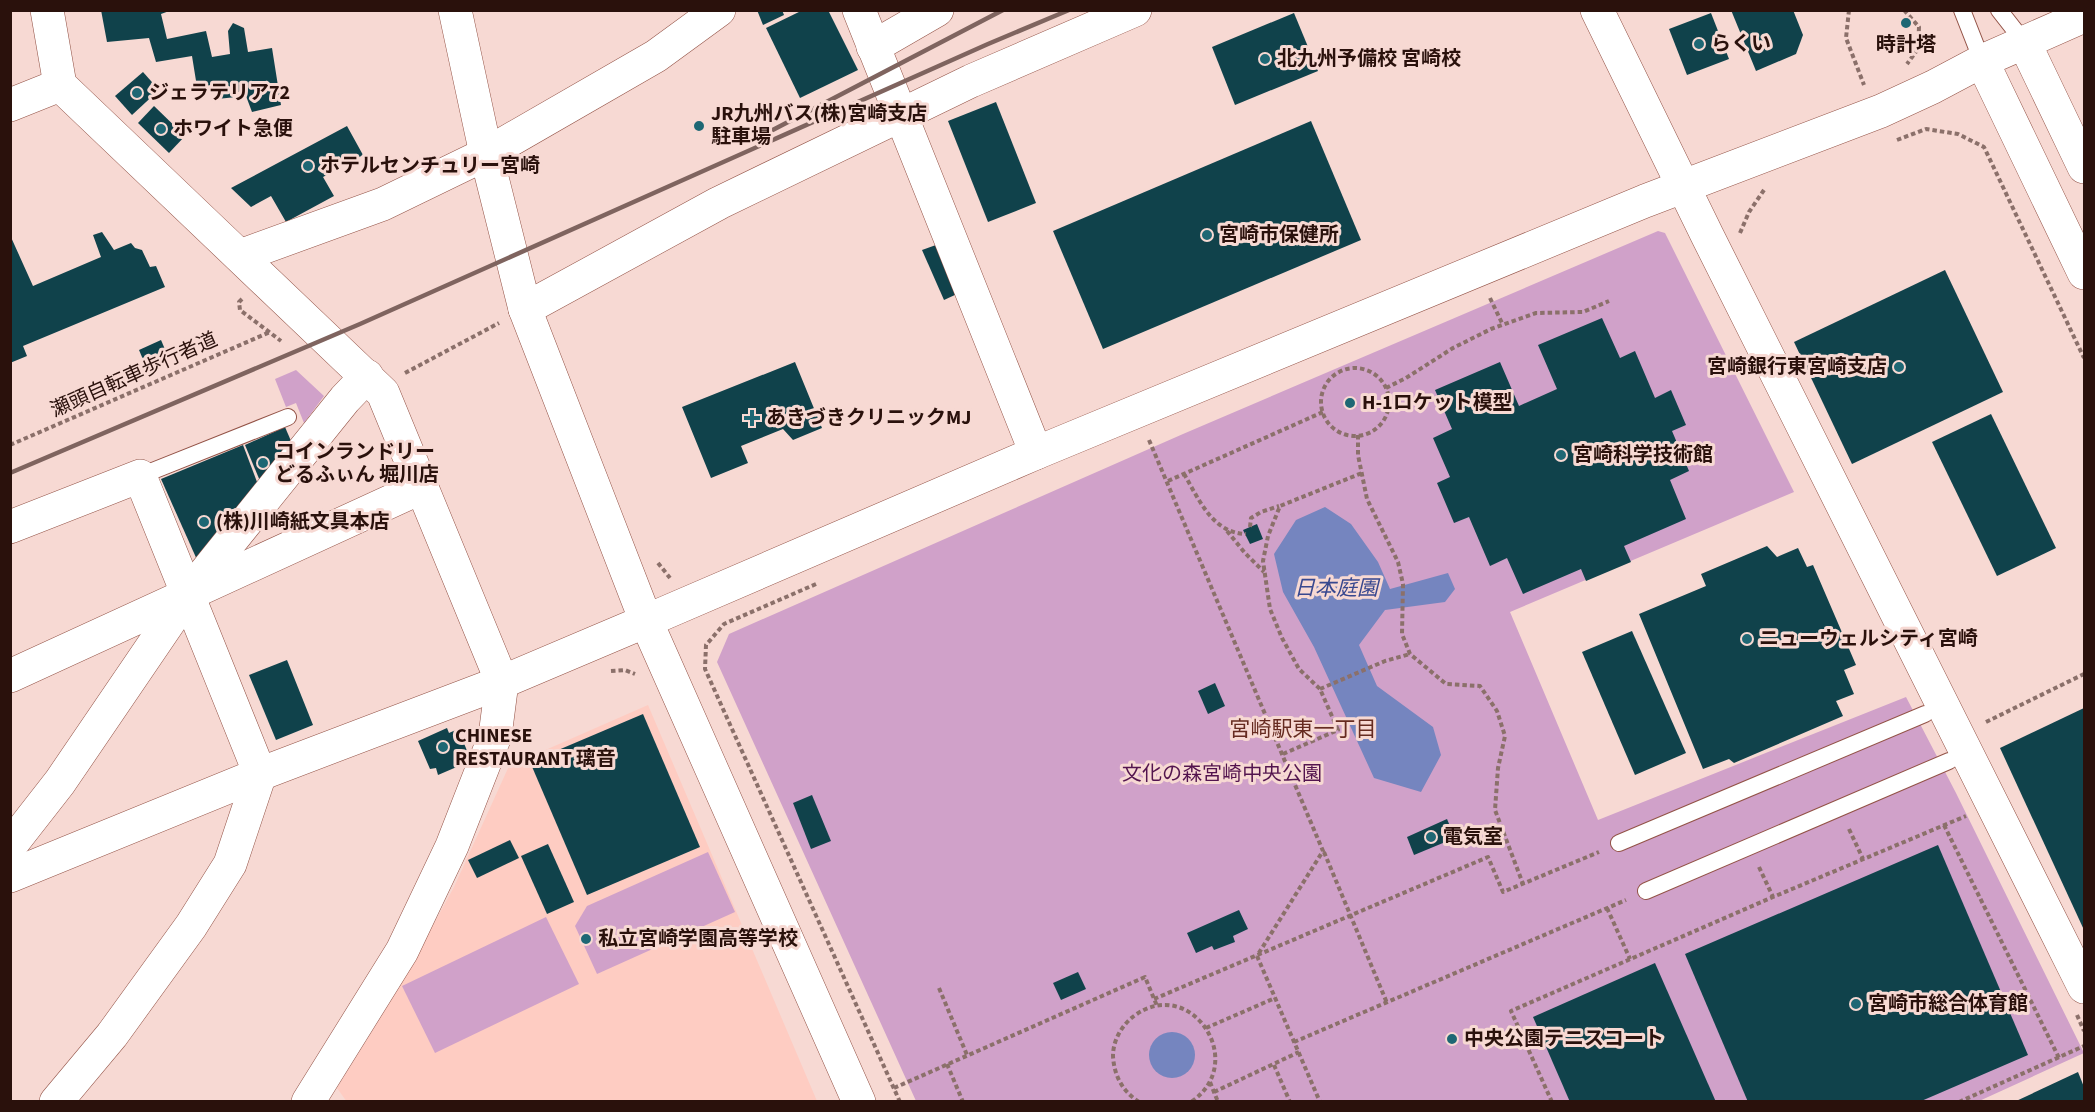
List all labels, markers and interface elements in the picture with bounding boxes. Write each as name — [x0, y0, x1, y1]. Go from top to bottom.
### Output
marker: 時計塔 — [1899, 16, 1913, 30]
place label: らくい — [1711, 30, 1771, 58]
place label: 時計塔 — [1876, 31, 1936, 59]
marker: らくい — [1692, 37, 1706, 51]
place label: 北九州予備校 宮崎校 — [1277, 45, 1461, 73]
marker: 北九州予備校 宮崎校 — [1258, 52, 1272, 66]
place label: ジェラテリア72 — [149, 79, 290, 107]
marker: ジェラテリア72 — [130, 86, 144, 100]
place label: JR九州バス(株)宮崎支店 駐車場 — [711, 100, 927, 151]
place label: ホワイト急便 — [173, 115, 293, 143]
marker: JR九州バス(株)宮崎支店 駐車場 — [692, 119, 706, 133]
marker: ホワイト急便 — [154, 122, 168, 136]
place label: ホテルセンチュリー宮崎 — [320, 152, 540, 180]
marker: ホテルセンチュリー宮崎 — [301, 159, 315, 173]
place label: 宮崎市保健所 — [1219, 221, 1339, 249]
marker: 宮崎市保健所 — [1200, 228, 1214, 242]
street label: 瀬頭自転車歩行者道 — [46, 326, 222, 424]
place label: 宮崎銀行東宮崎支店 — [1707, 353, 1887, 381]
marker: 宮崎銀行東宮崎支店 — [1892, 360, 1906, 374]
place label: H-1ロケット模型 — [1362, 389, 1513, 417]
marker: H-1ロケット模型 — [1343, 396, 1357, 410]
place label: あきづきクリニックMJ — [766, 404, 971, 432]
marker: あきづきクリニックMJ — [743, 409, 761, 427]
place label: コインランドリー どるふぃん 堀川店 — [275, 438, 439, 489]
place label: 宮崎科学技術館 — [1573, 441, 1713, 469]
marker: 宮崎科学技術館 — [1554, 448, 1568, 462]
marker: コインランドリー どるふぃん 堀川店 — [256, 456, 270, 470]
place label: (株)川崎紙文具本店 — [216, 508, 390, 536]
marker: (株)川崎紙文具本店 — [197, 515, 211, 529]
water label: 日本庭園 — [1294, 573, 1381, 603]
place label: ニューウェルシティ宮崎 — [1759, 625, 1978, 653]
marker: ニューウェルシティ宮崎 — [1740, 632, 1754, 646]
district label: 宮崎駅東一丁目 — [1230, 714, 1377, 744]
place label: CHINESE RESTAURANT 璃音 — [455, 722, 616, 773]
marker: CHINESE RESTAURANT 璃音 — [436, 740, 450, 754]
park label: 文化の森宮崎中央公園 — [1122, 760, 1322, 788]
place label: 電気室 — [1443, 823, 1503, 851]
marker: 電気室 — [1424, 830, 1438, 844]
place label: 私立宮崎学園高等学校 — [598, 925, 798, 953]
marker: 私立宮崎学園高等学校 — [579, 932, 593, 946]
place label: 宮崎市総合体育館 — [1868, 990, 2028, 1018]
marker: 宮崎市総合体育館 — [1849, 997, 1863, 1011]
place label: 中央公園テニスコート — [1464, 1025, 1664, 1053]
marker: 中央公園テニスコート — [1445, 1032, 1459, 1046]

